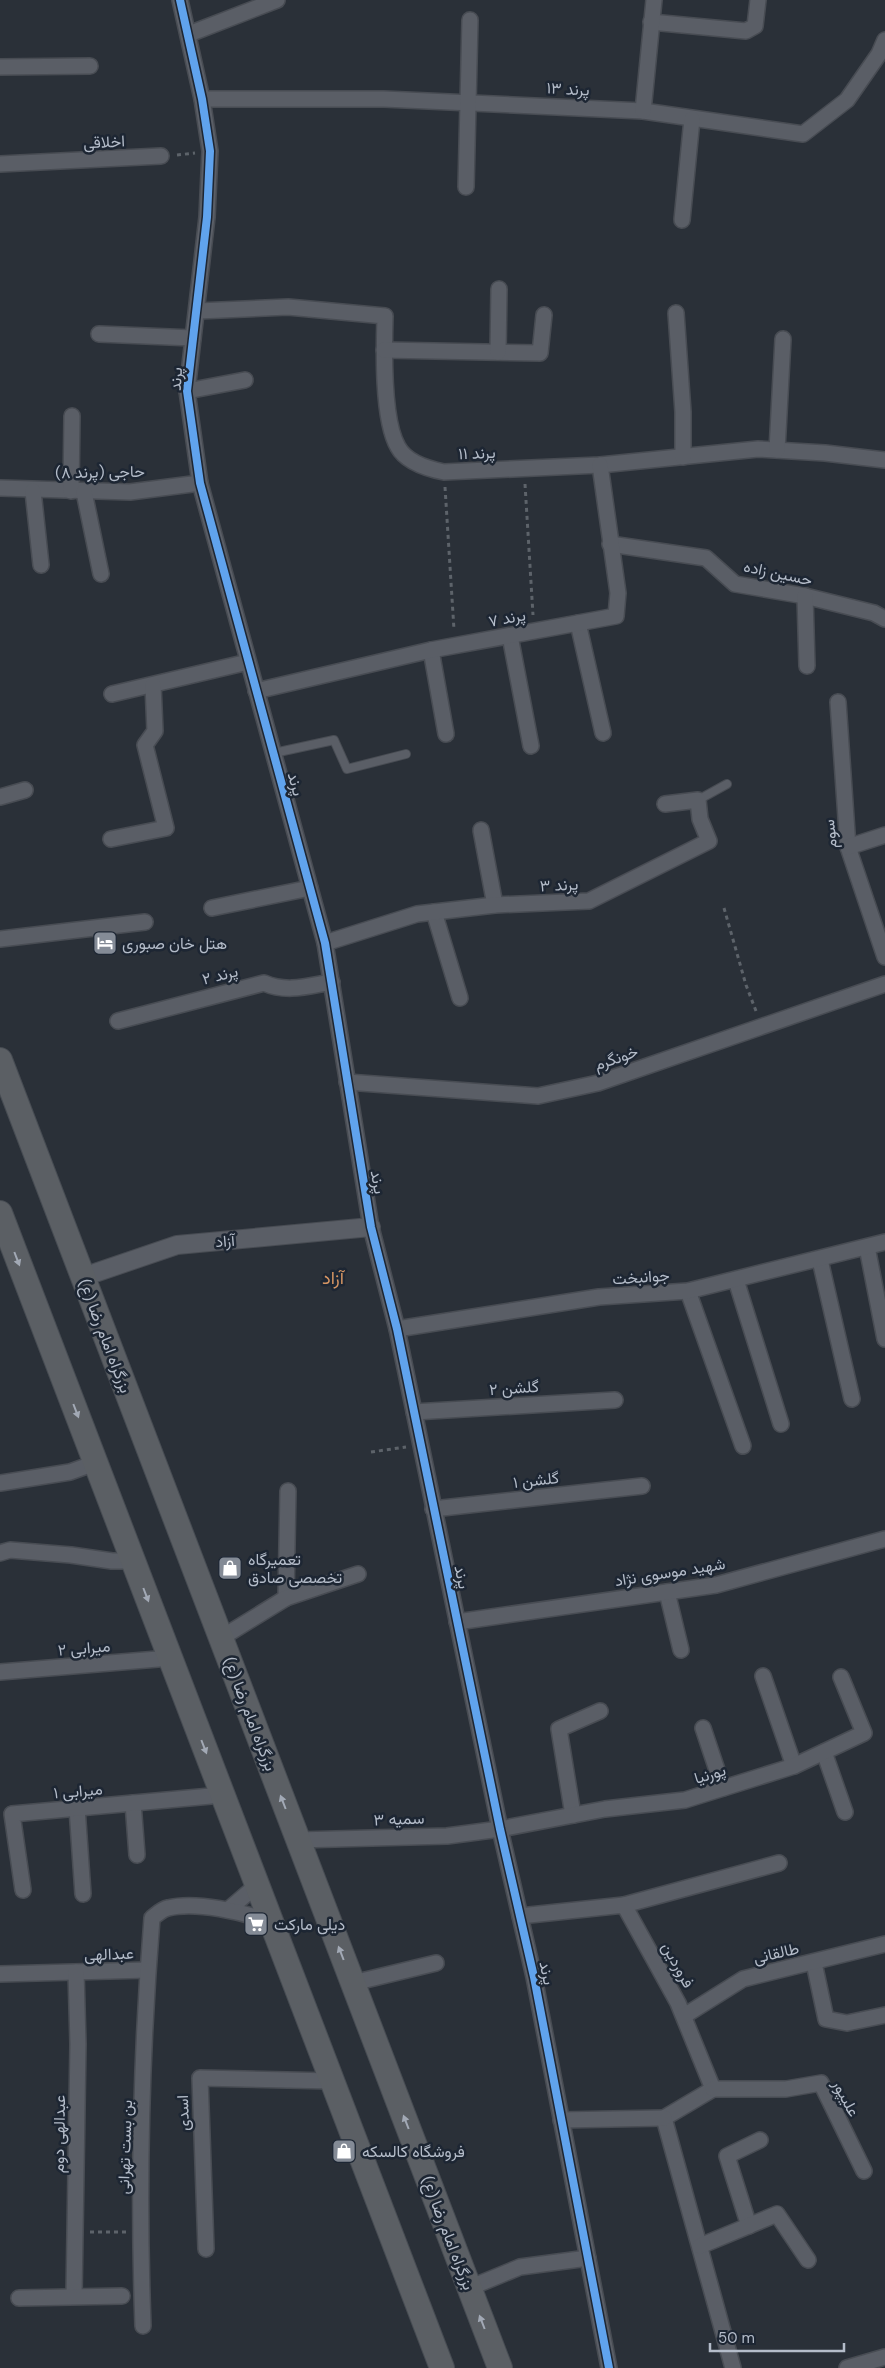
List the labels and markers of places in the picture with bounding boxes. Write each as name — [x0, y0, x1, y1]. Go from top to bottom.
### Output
hotel icon: هتل خان صبوری — [92, 930, 118, 956]
place label: هتل خان صبوری — [122, 933, 227, 954]
place label: تعمیرگاه تخصصی صادق — [248, 1549, 342, 1588]
shop icon: تعمیرگاه تخصصی صادق — [217, 1555, 243, 1581]
supermarket icon: دیلی مارکت — [243, 1911, 269, 1937]
place label: دیلی مارکت — [274, 1914, 345, 1935]
shop icon: فروشگاه کالسکه — [331, 2138, 357, 2164]
place label: فروشگاه کالسکه — [362, 2141, 465, 2162]

